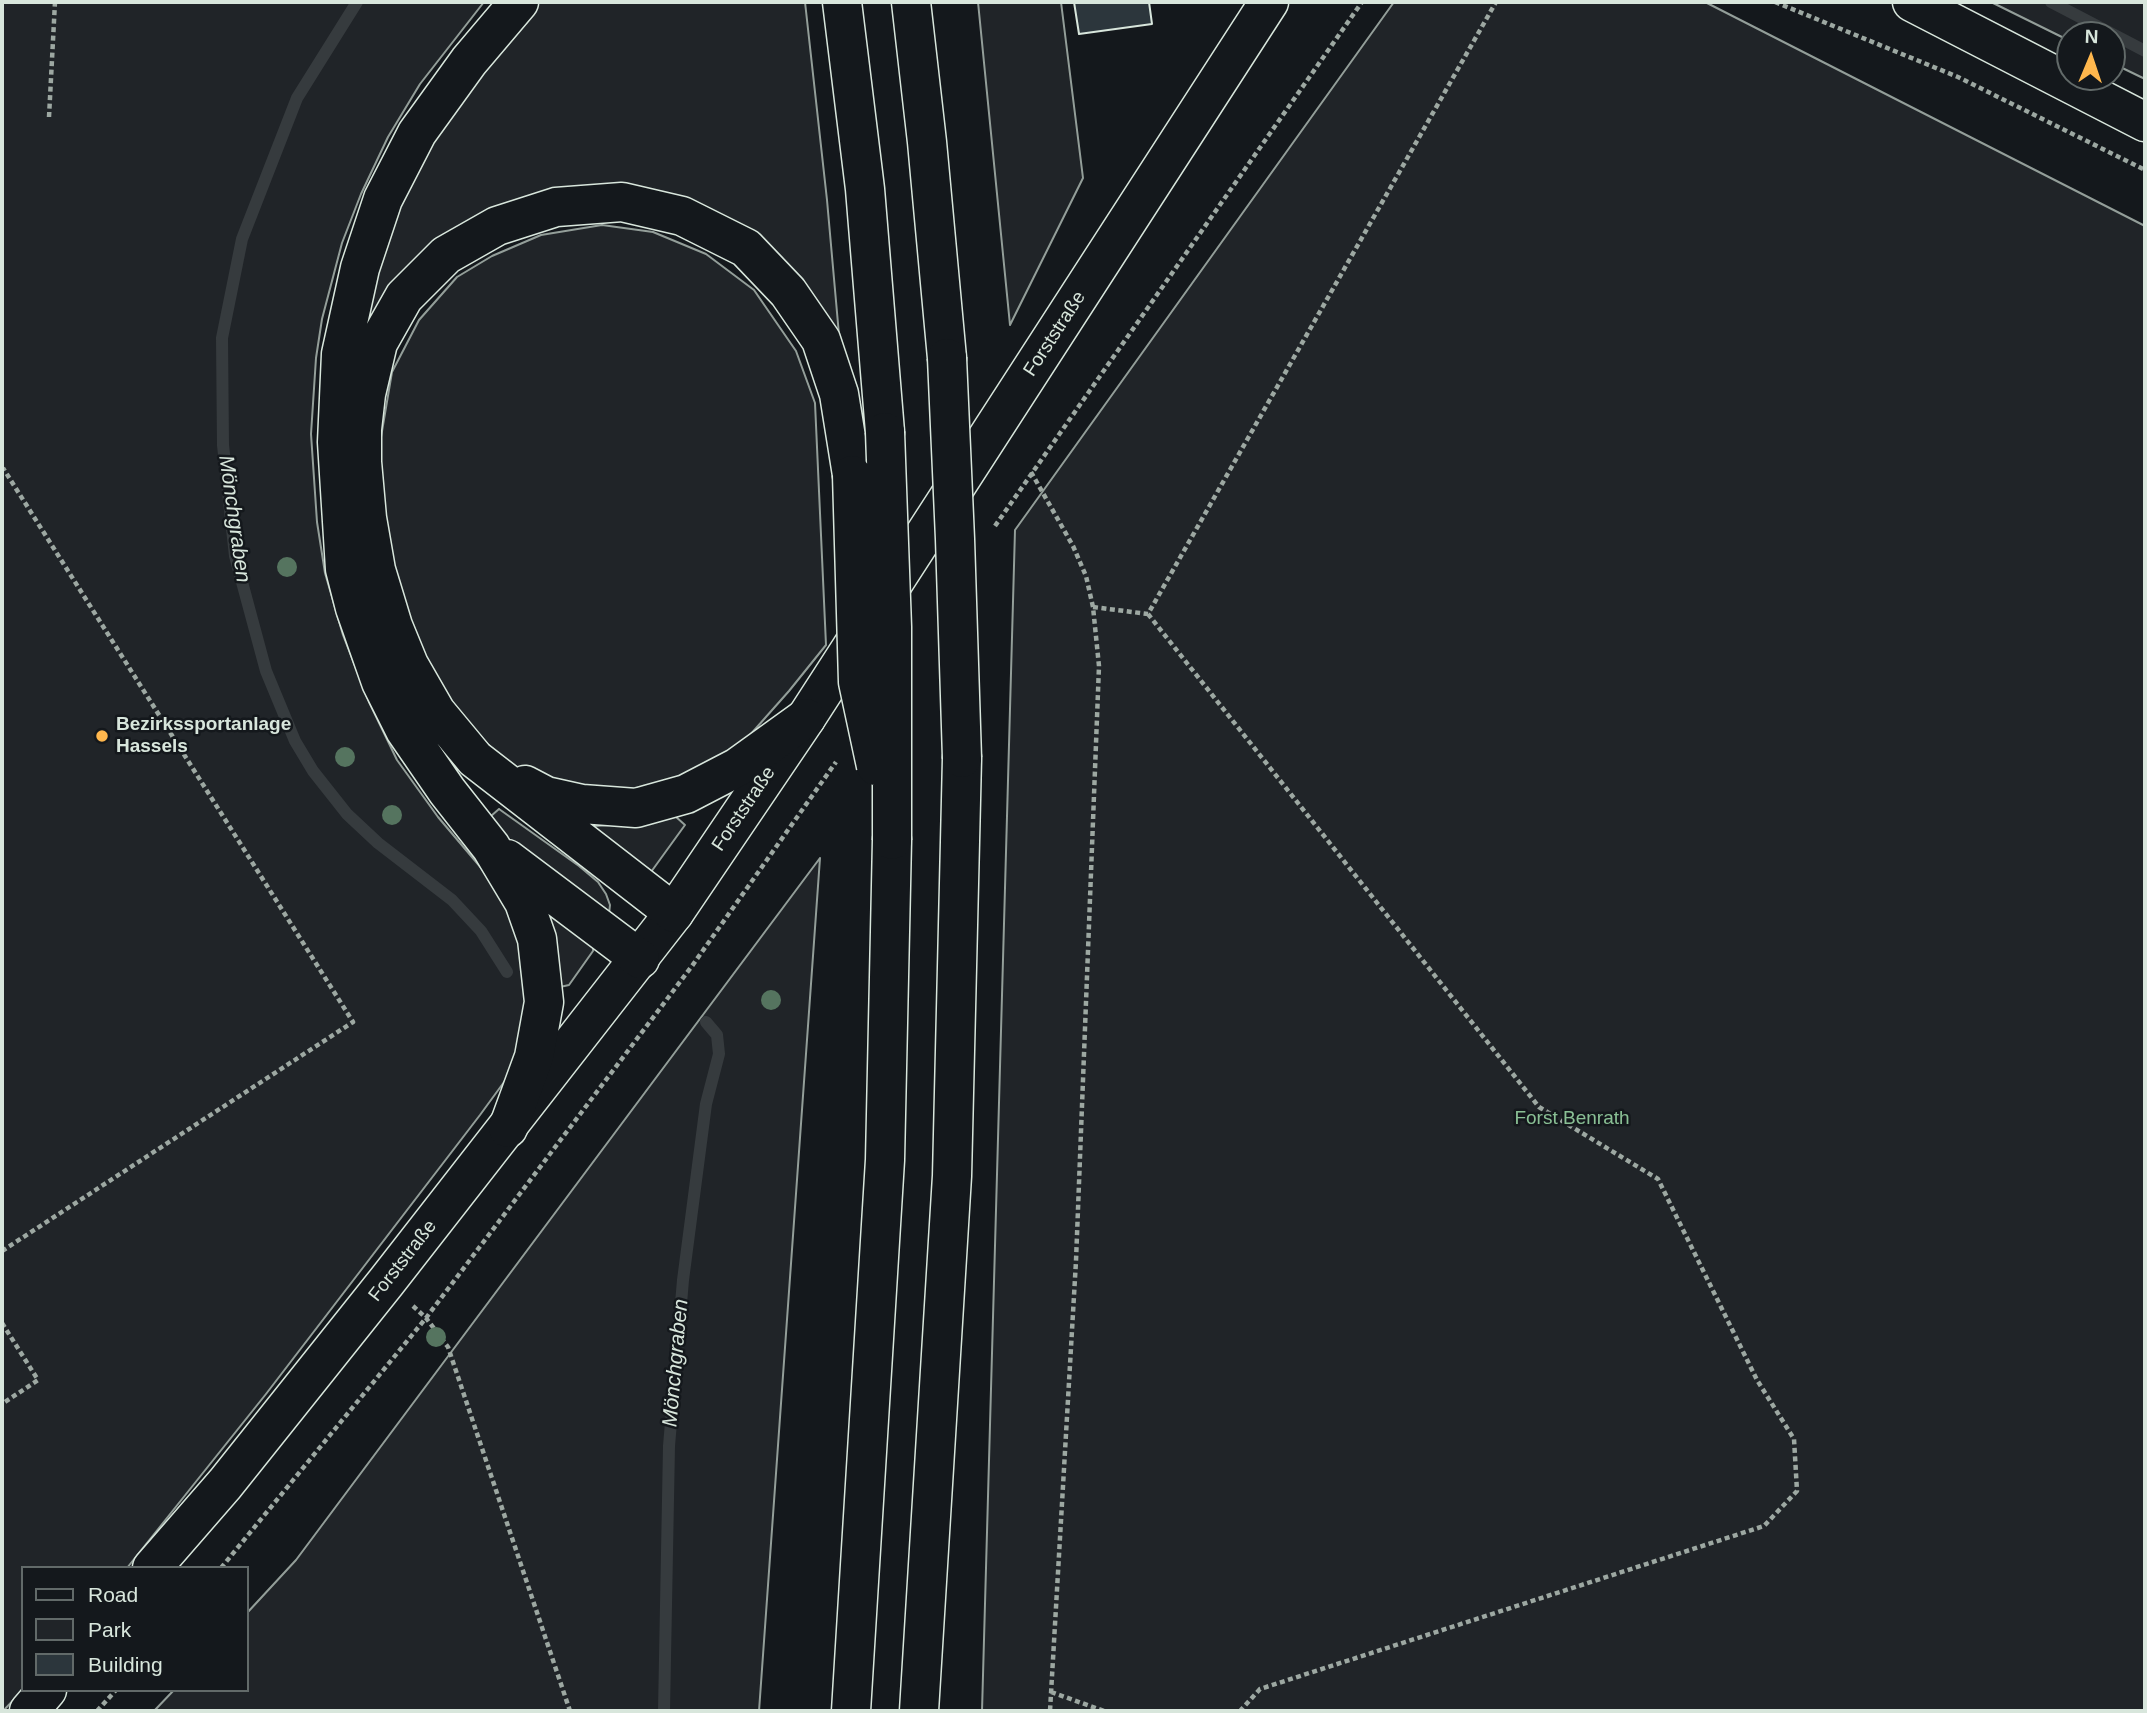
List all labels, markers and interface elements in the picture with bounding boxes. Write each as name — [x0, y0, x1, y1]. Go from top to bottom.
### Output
north arrow — [2056, 21, 2126, 91]
text: N — [2084, 26, 2099, 47]
street label: Forststraße — [1019, 287, 1091, 381]
water label: Mönchgraben — [213, 454, 255, 584]
place label: Bezirkssportanlage Hassels — [116, 714, 291, 758]
marker: Bezirkssportanlage Hassels — [94, 728, 110, 744]
street label: Forststraße — [707, 762, 781, 856]
park label: Forst Benrath — [1514, 1108, 1630, 1130]
street label: Forststraße — [364, 1216, 442, 1306]
water label: Mönchgraben — [658, 1298, 694, 1428]
legend — [21, 1566, 248, 1692]
text: Road — [88, 1583, 138, 1606]
text: Park — [88, 1618, 131, 1641]
text: Building — [88, 1653, 163, 1676]

